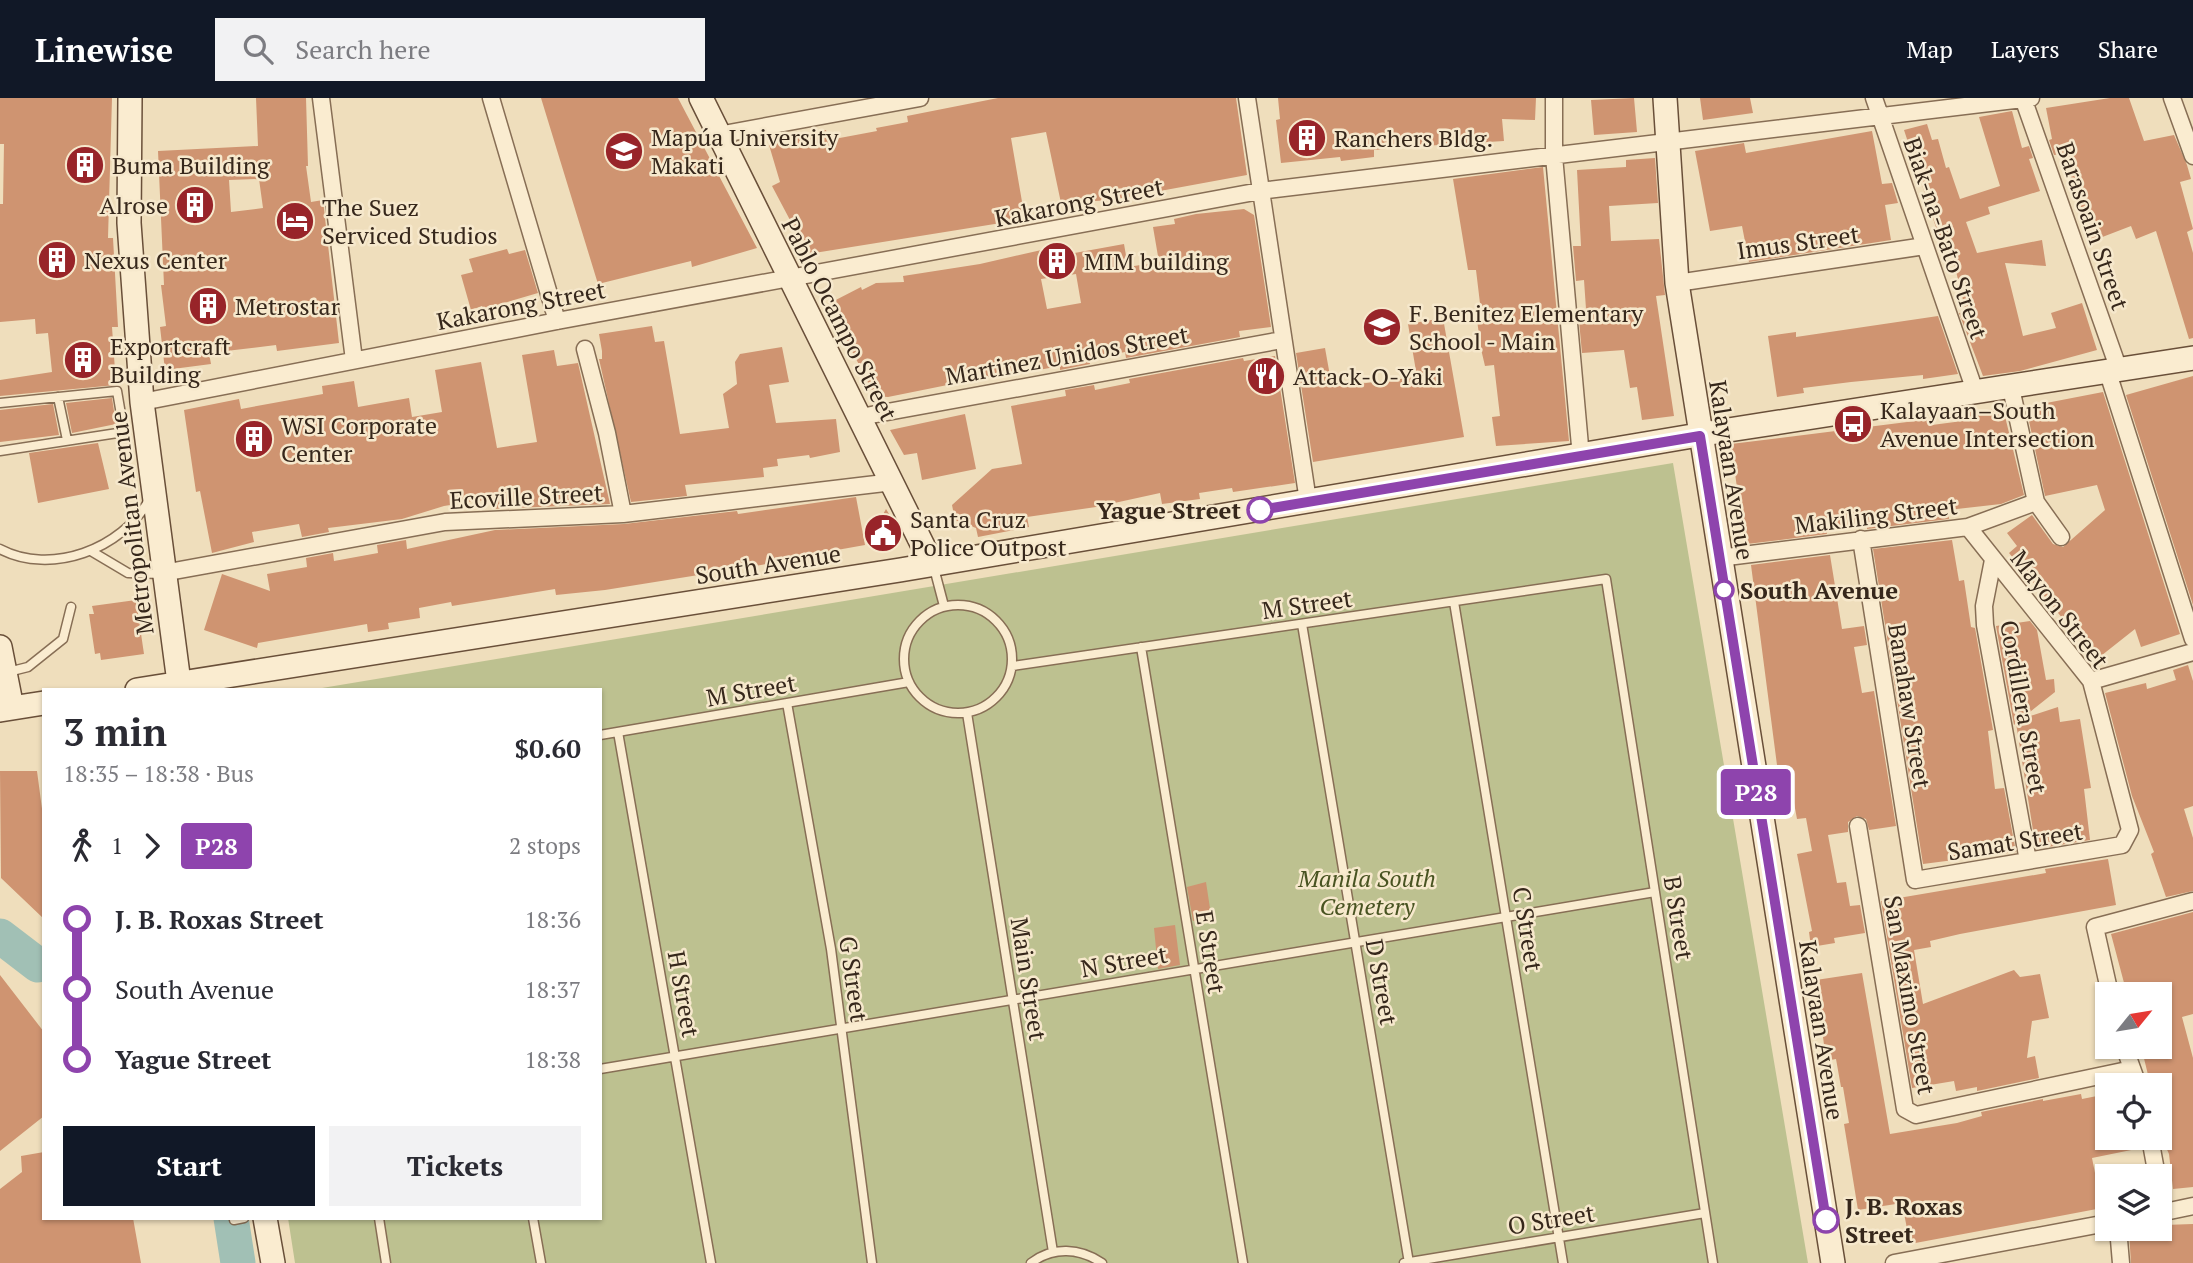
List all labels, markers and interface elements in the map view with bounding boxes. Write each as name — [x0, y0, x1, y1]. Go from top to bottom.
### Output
search box — [215, 18, 705, 81]
text: Linewise — [35, 28, 173, 71]
icon: search — [239, 30, 277, 68]
text: Search here — [295, 32, 430, 66]
text: Map — [1906, 33, 1953, 65]
text: Layers — [1991, 33, 2060, 65]
text: Share — [2098, 33, 2158, 65]
building icon: Ranchers Bldg. — [1286, 117, 1328, 159]
place label: Mapúa University Makati — [651, 121, 839, 181]
place label: Ranchers Bldg. — [1334, 122, 1493, 154]
school or university icon: Mapúa University Makati — [603, 130, 645, 172]
street label: Biak-na-Bato Street — [1896, 133, 1996, 343]
street label: Barasoain Street — [2049, 138, 2137, 314]
building icon: Buma Building — [64, 144, 106, 186]
place label: Buma Building — [112, 149, 270, 181]
street label: Kakarong Street — [992, 170, 1166, 234]
building icon: Alrose — [174, 184, 216, 226]
place label: Alrose — [99, 189, 168, 221]
place label: The Suez Serviced Studios — [322, 191, 498, 251]
hotel icon: The Suez Serviced Studios — [274, 200, 316, 242]
street label: Pablo Ocampo Street — [775, 212, 905, 426]
street label: Imus Street — [1735, 218, 1861, 266]
building icon: Nexus Center — [36, 239, 78, 281]
building icon: MIM building — [1036, 240, 1078, 282]
place label: Nexus Center — [84, 244, 228, 276]
place label: MIM building — [1084, 245, 1229, 277]
street label: Kakarong Street — [434, 273, 608, 337]
building icon: Metrostar — [187, 285, 229, 327]
place label: Metrostar — [235, 290, 341, 322]
place label: F. Benitez Elementary School - Main — [1409, 297, 1644, 357]
school or university icon: F. Benitez Elementary School - Main — [1361, 306, 1403, 348]
street label: Martinez Unidos Street — [943, 318, 1191, 392]
place label: Exportcraft Building — [110, 330, 231, 390]
building icon: Exportcraft Building — [62, 339, 104, 381]
restaurant icon: Attack-O-Yaki — [1245, 355, 1287, 397]
place label: Attack-O-Yaki — [1293, 360, 1443, 392]
street label: Kalayaan Avenue — [1702, 378, 1762, 562]
place label: Kalayaan–South Avenue Intersection — [1880, 394, 2095, 454]
bus stop icon: Kalayaan–South Avenue Intersection — [1832, 403, 1874, 445]
street label: Metropolitan Avenue — [101, 409, 161, 637]
place label: WSI Corporate Center — [281, 409, 437, 469]
building icon: WSI Corporate Center — [233, 418, 275, 460]
street label: Ecoville Street — [449, 476, 603, 516]
street label: Makiling Street — [1793, 489, 1959, 541]
place label: Yague Street — [1097, 494, 1241, 526]
marker: Yague Street — [1247, 497, 1273, 523]
place label: Santa Cruz Police Outpost — [910, 503, 1067, 563]
public building icon: Santa Cruz Police Outpost — [862, 512, 904, 554]
street label: South Avenue — [693, 537, 843, 591]
street label: Mayon Street — [2004, 543, 2116, 675]
place label: South Avenue — [1740, 574, 1898, 606]
marker: South Avenue — [1714, 580, 1734, 600]
street label: M Street — [1260, 582, 1354, 626]
street label: Cordillera Street — [1993, 618, 2055, 796]
street label: Banahaw Street — [1881, 621, 1939, 791]
street label: M Street — [704, 666, 799, 714]
text: 3 min — [63, 707, 167, 757]
text: $0.60 — [515, 731, 581, 765]
text: 18:35 – 18:38 · Bus — [63, 758, 254, 789]
line badge: P28 — [1716, 769, 1796, 815]
text: P28 — [1735, 776, 1777, 808]
street label: Samat Street — [1945, 814, 2085, 867]
icon: walk — [63, 827, 101, 865]
icon: forward — [133, 827, 171, 865]
text: 1 — [111, 830, 123, 861]
text: P28 — [195, 830, 238, 862]
text: 2 stops — [509, 830, 581, 861]
park label: Manila South Cemetery — [1297, 862, 1436, 922]
street label: B Street — [1657, 874, 1701, 962]
street label: C Street — [1506, 884, 1550, 974]
street label: San Maximo Street — [1877, 893, 1943, 1097]
text: J. B. Roxas Street — [115, 902, 324, 936]
text: 18:36 — [524, 904, 581, 935]
street label: E Street — [1189, 908, 1233, 996]
street label: Main Street — [1003, 915, 1055, 1043]
street label: G Street — [832, 934, 876, 1024]
street label: D Street — [1359, 936, 1405, 1028]
street label: N Street — [1078, 938, 1170, 984]
street label: Kalayaan Avenue — [1792, 938, 1852, 1122]
street label: H Street — [661, 948, 707, 1040]
text: South Avenue — [115, 972, 274, 1006]
text: 18:37 — [524, 974, 581, 1005]
north arrow — [2095, 982, 2172, 1059]
map controls — [2095, 982, 2172, 1241]
text: Yague Street — [115, 1042, 272, 1076]
text: 18:38 — [524, 1044, 581, 1075]
button: locate — [2095, 1073, 2172, 1150]
button: Start — [63, 1126, 315, 1206]
button: Tickets — [329, 1126, 581, 1206]
button: layers — [2095, 1164, 2172, 1241]
place label: J. B. Roxas Street — [1845, 1190, 1963, 1250]
street label: O Street — [1505, 1196, 1597, 1242]
marker: J. B. Roxas Street — [1813, 1207, 1839, 1233]

